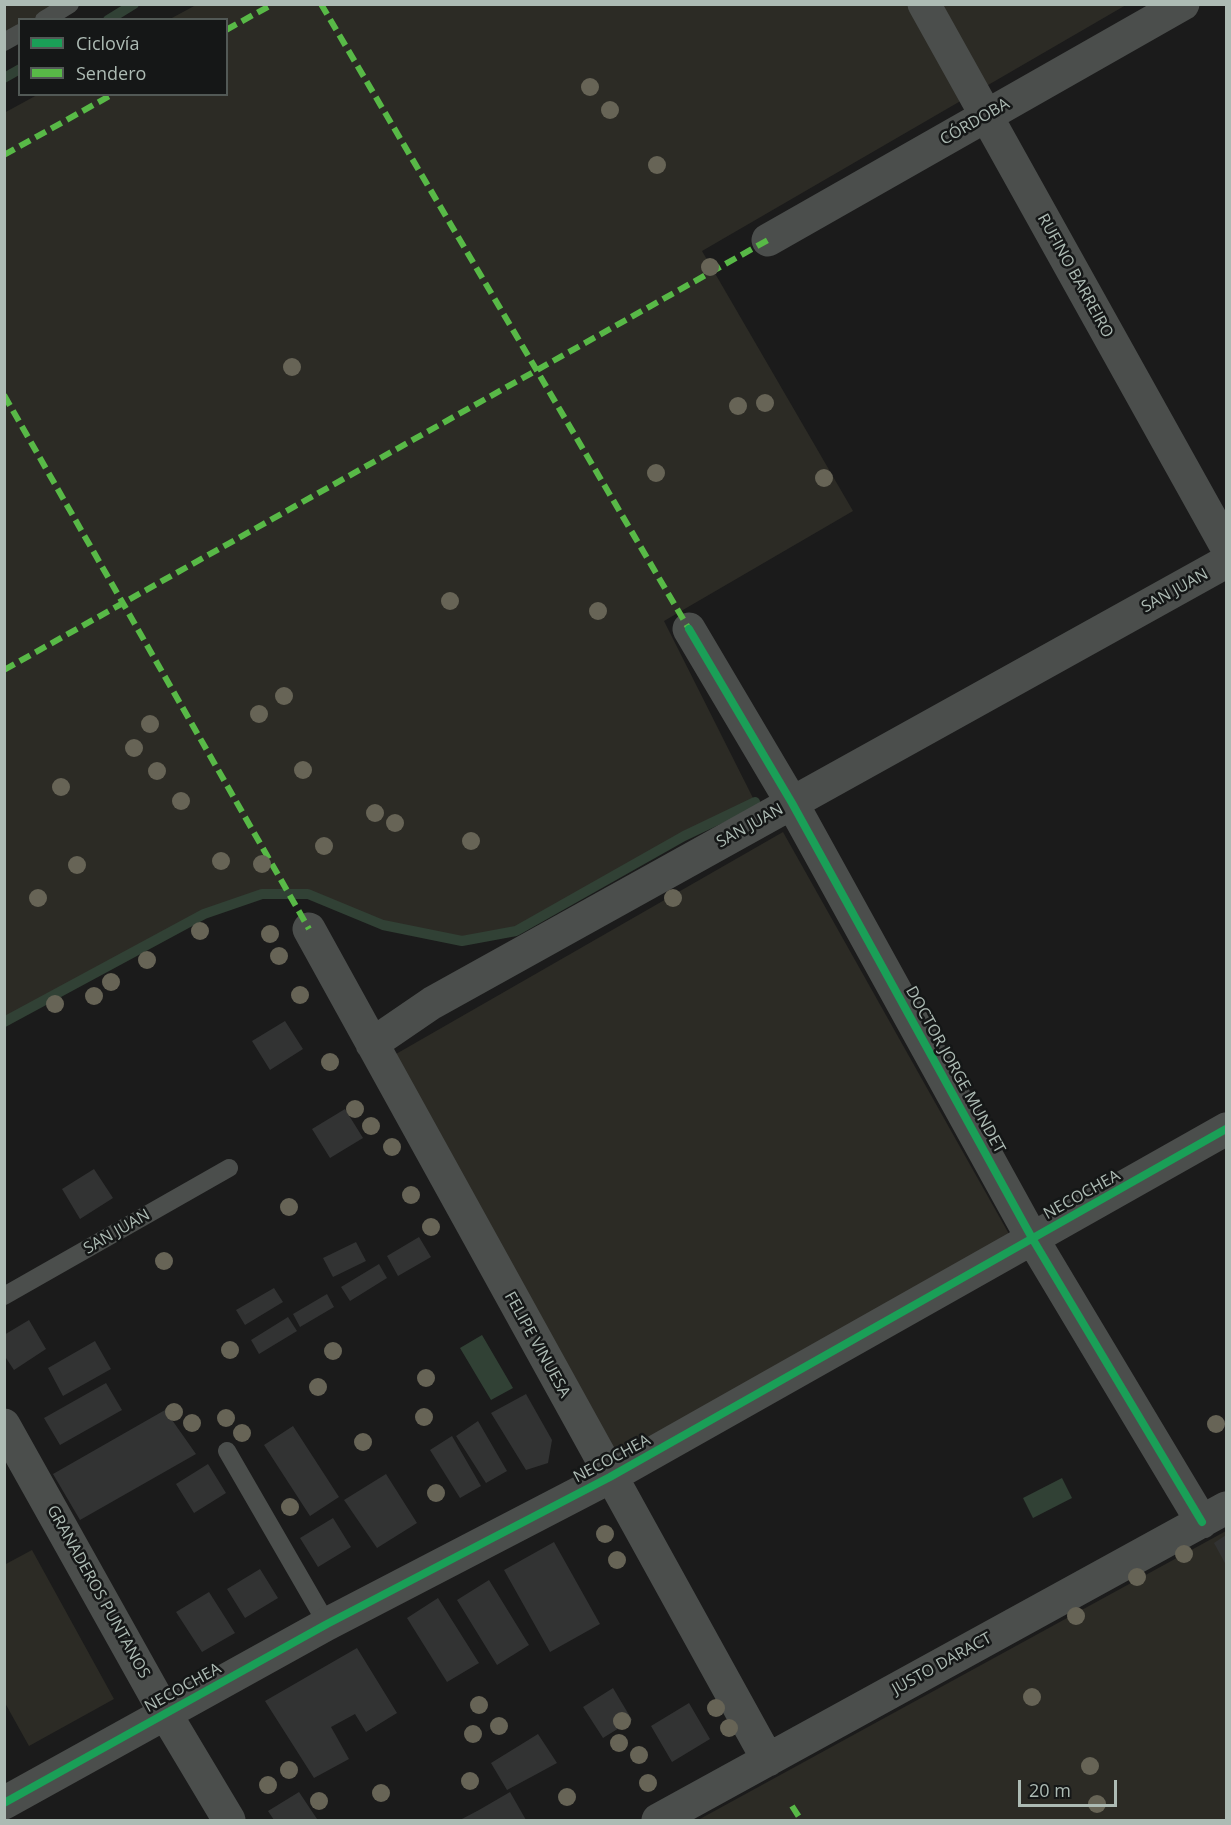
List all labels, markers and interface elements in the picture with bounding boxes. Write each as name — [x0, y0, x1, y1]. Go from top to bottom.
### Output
legend — [18, 18, 228, 96]
text: Ciclovía — [76, 31, 139, 55]
text: Sendero — [76, 61, 146, 85]
street label: CÓRDOBA — [937, 94, 1013, 150]
street label: RUFINO BARREIRO — [1033, 211, 1117, 341]
street label: SAN JUAN — [1138, 565, 1212, 617]
street label: SAN JUAN — [713, 800, 787, 852]
street label: DOCTOR JORGE MUNDET — [901, 983, 1009, 1157]
street label: NECOCHEA — [1040, 1166, 1124, 1224]
street label: SAN JUAN — [80, 1205, 154, 1259]
street label: FELIPE VINUESA — [500, 1289, 574, 1401]
street label: NECOCHEA — [570, 1431, 654, 1487]
street label: GRANADEROS PUNTANOS — [42, 1502, 154, 1682]
street label: JUSTO DARACT — [889, 1629, 995, 1699]
street label: NECOCHEA — [141, 1659, 225, 1717]
scale bar — [1021, 1768, 1120, 1806]
text: 20 m — [1029, 1778, 1071, 1802]

